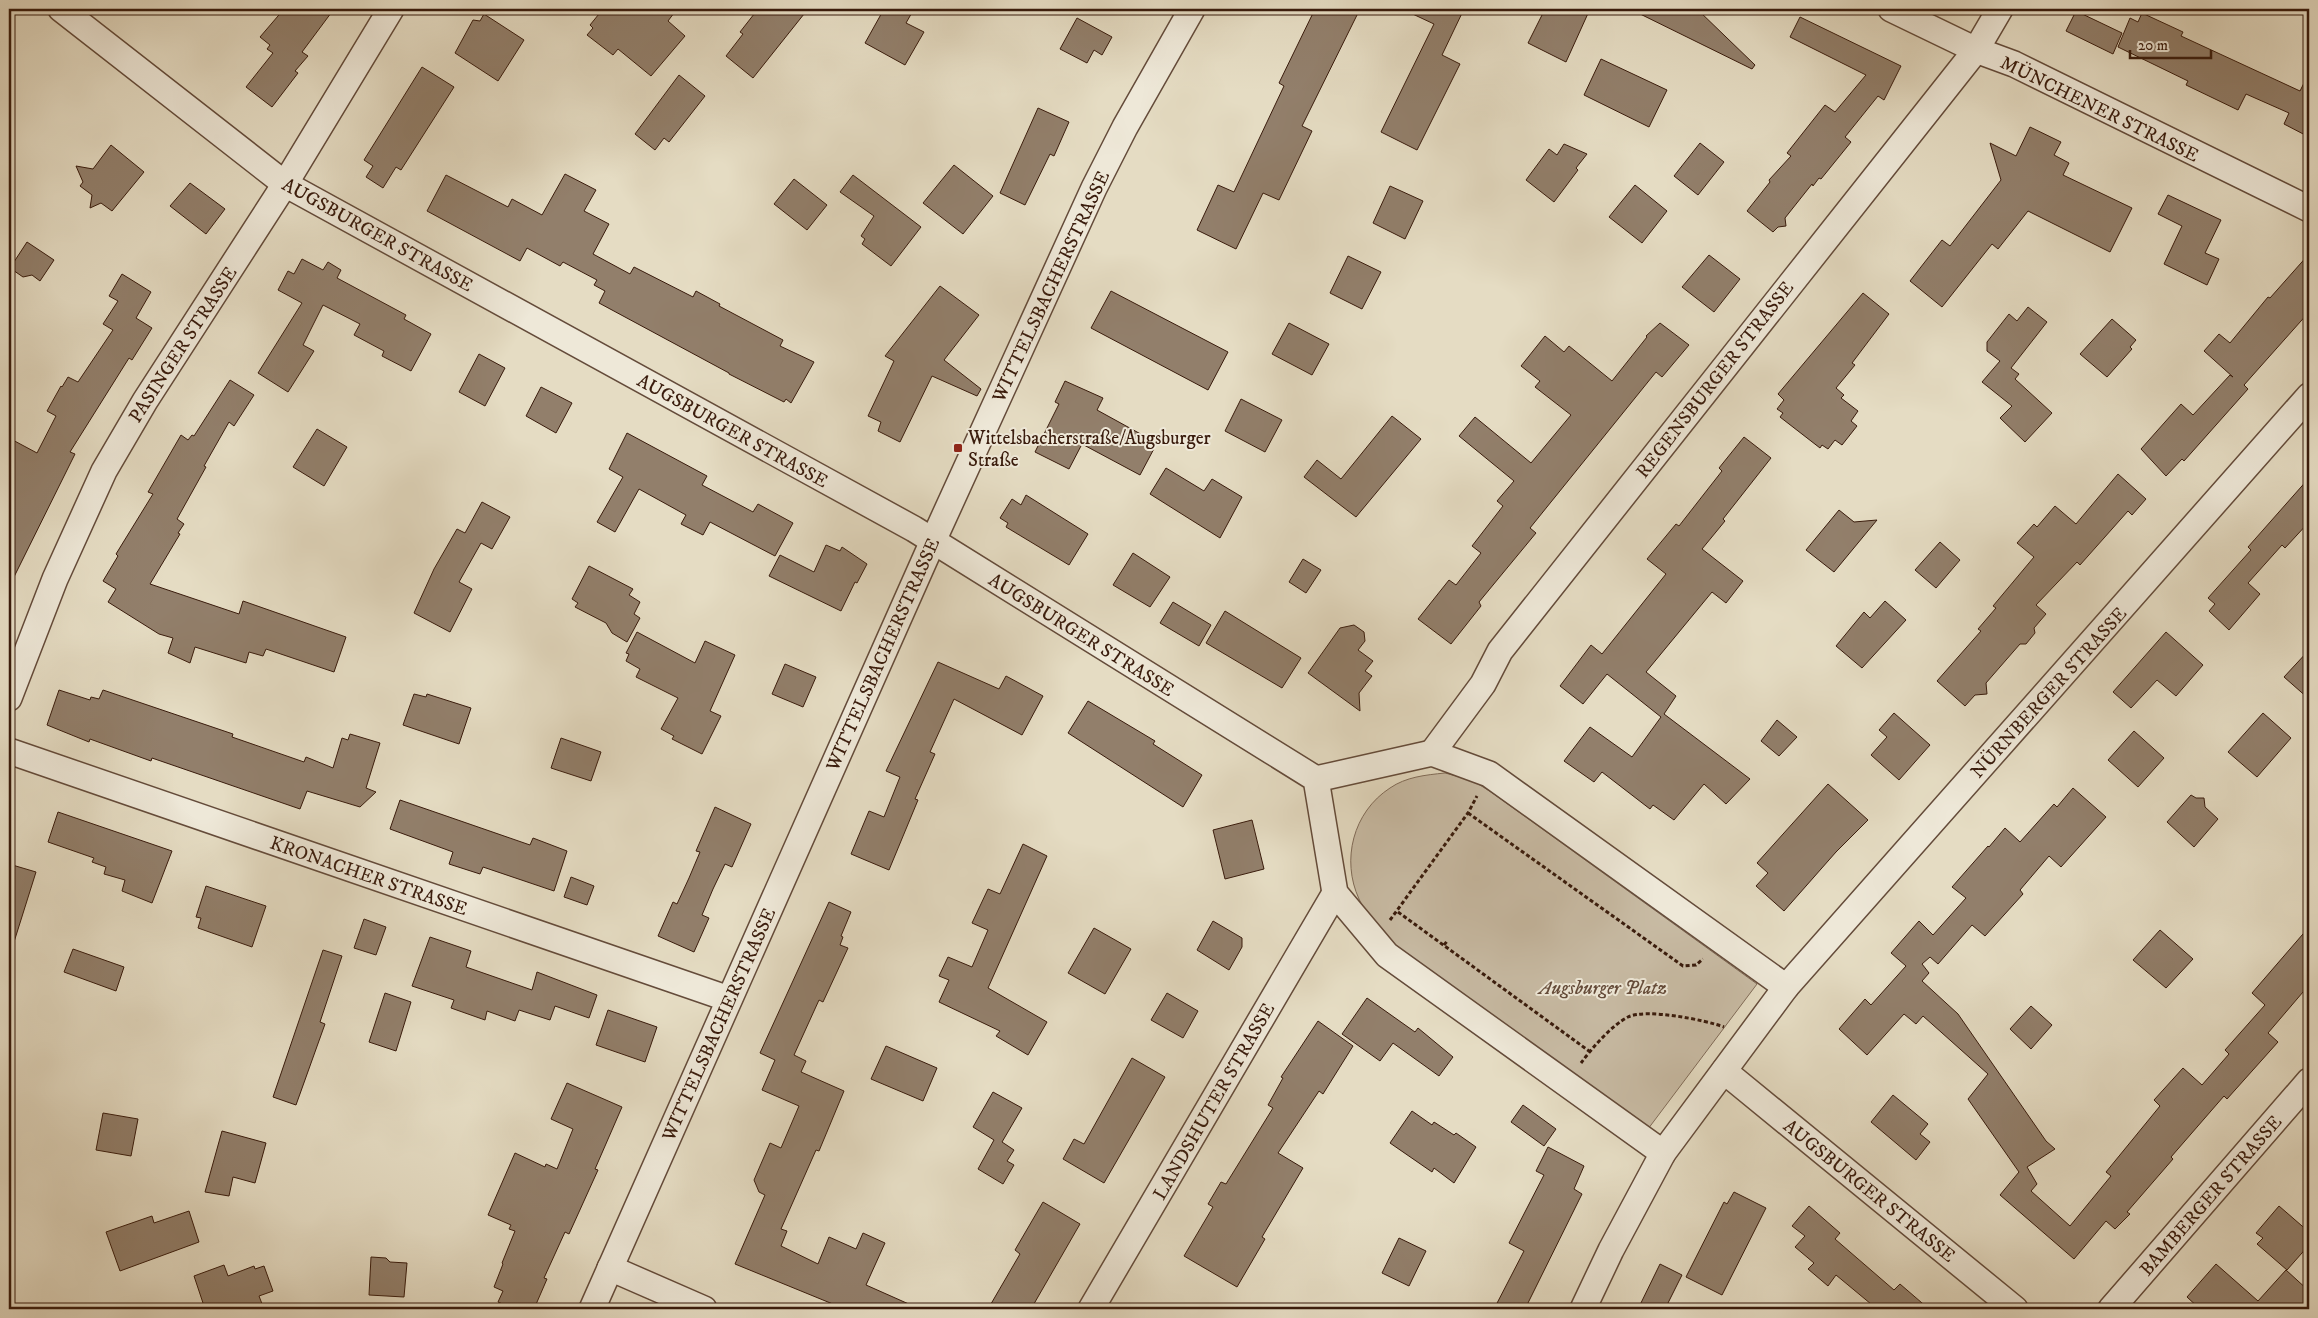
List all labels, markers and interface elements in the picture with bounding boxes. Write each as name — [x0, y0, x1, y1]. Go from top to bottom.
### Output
scale bar — [2130, 28, 2212, 60]
text: 20 m — [2138, 36, 2168, 55]
street label: MÜNCHENER STRASSE — [1996, 50, 2203, 167]
street label: WITTELSBACHERSTRASSE — [987, 167, 1115, 407]
street label: AUGSBURGER STRASSE — [278, 173, 477, 297]
street label: PASINGER STRASSE — [124, 262, 242, 427]
street label: REGENSBURGER STRASSE — [1631, 277, 1799, 483]
street label: AUGSBURGER STRASSE — [633, 369, 832, 493]
place label: Wittelsbacherstraße/Augsburger Straße — [967, 427, 1211, 472]
marker: Wittelsbacherstraße/Augsburger Straße — [952, 442, 964, 454]
street label: WITTELSBACHERSTRASSE — [821, 535, 945, 776]
street label: AUGSBURGER STRASSE — [984, 569, 1178, 702]
street label: NÜRNBERGER STRASSE — [1965, 602, 2132, 783]
street label: KRONACHER STRASSE — [267, 832, 470, 921]
street label: WITTELSBACHERSTRASSE — [657, 905, 781, 1146]
park label: Augsburger Platz — [1537, 977, 1667, 1000]
street label: LANDSHUTER STRASSE — [1148, 999, 1280, 1204]
street label: BAMBERGER STRASSE — [2135, 1111, 2287, 1281]
street label: AUGSBURGER STRASSE — [1778, 1115, 1960, 1268]

